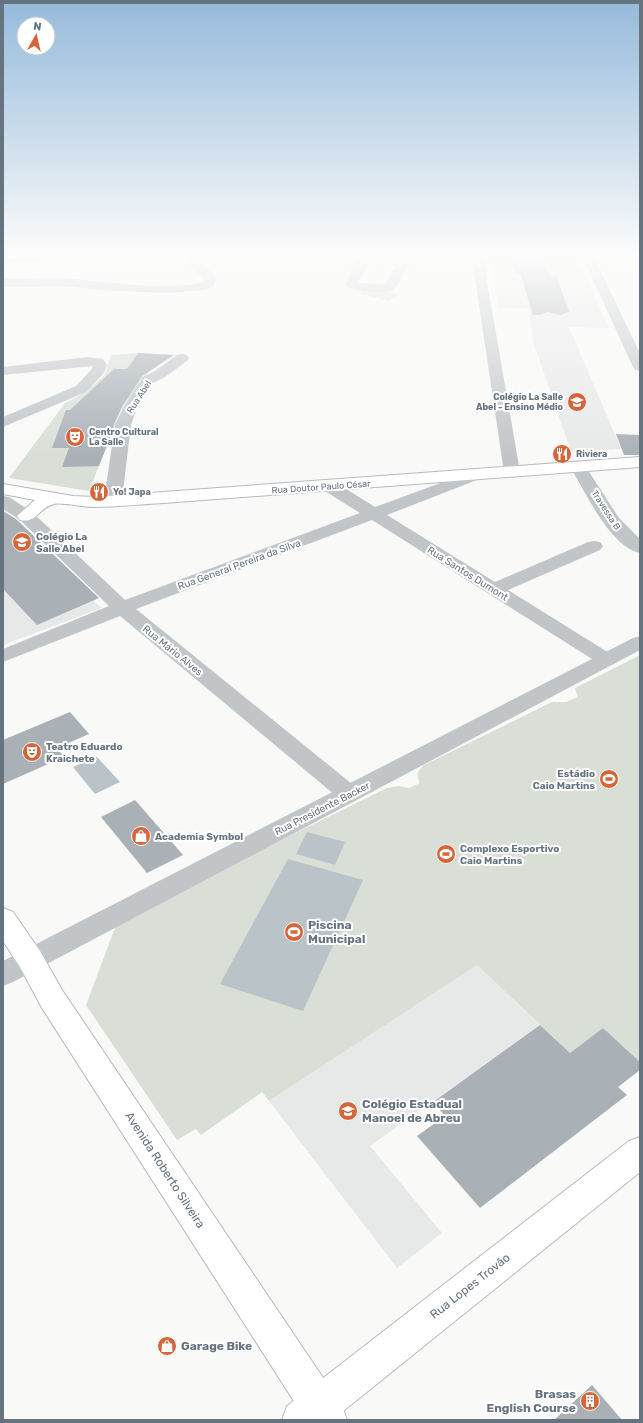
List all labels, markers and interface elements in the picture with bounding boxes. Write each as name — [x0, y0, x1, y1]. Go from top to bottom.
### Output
north arrow — [16, 16, 56, 56]
text: N — [32, 20, 42, 34]
street label: Rua Abel — [125, 379, 153, 415]
school or university icon: Colégio La Salle Abel - Ensino Médio — [566, 391, 588, 413]
place label: Colégio La Salle Abel - Ensino Médio — [476, 392, 564, 412]
theatre icon: Centro Cultural La Salle — [64, 426, 86, 448]
place label: Centro Cultural La Salle — [89, 427, 159, 447]
restaurant icon: Riviera — [551, 443, 573, 465]
place label: Riviera — [576, 449, 607, 459]
street label: Rua Doutor Paulo César — [271, 479, 371, 495]
restaurant icon: Yo! Japa — [88, 481, 110, 503]
place label: Yo! Japa — [113, 487, 151, 497]
street label: Travessa B — [590, 488, 622, 532]
school or university icon: Colégio La Salle Abel — [11, 531, 33, 553]
place label: Colégio La Salle Abel — [36, 531, 87, 555]
street label: Rua General Pereira da Silva — [176, 537, 302, 593]
street label: Rua Santos Dumont — [425, 544, 510, 604]
street label: Rua Mário Alves — [140, 623, 205, 679]
theatre icon: Teatro Eduardo Kraichete — [21, 741, 43, 763]
place label: Teatro Eduardo Kraichete — [46, 741, 123, 765]
place label: Estádio Caio Martins — [533, 768, 595, 792]
sports icon: Estádio Caio Martins — [598, 768, 620, 790]
street label: Rua Presidente Backer — [273, 780, 372, 838]
shop icon: Academia Symbol — [130, 825, 152, 847]
place label: Academia Symbol — [155, 831, 243, 843]
sports icon: Complexo Esportivo Caio Martins — [435, 843, 457, 865]
place label: Complexo Esportivo Caio Martins — [460, 843, 559, 867]
place label: Piscina Municipal — [308, 918, 365, 946]
sports icon: Piscina Municipal — [283, 921, 305, 943]
place label: Colégio Estadual Manoel de Abreu — [362, 1097, 462, 1125]
school or university icon: Colégio Estadual Manoel de Abreu — [337, 1100, 359, 1122]
street label: Avenida Roberto Silveira — [122, 1109, 208, 1231]
street label: Rua Lopes Trovão — [427, 1250, 513, 1322]
shop icon: Garage Bike — [156, 1335, 178, 1357]
place label: Garage Bike — [181, 1339, 252, 1353]
place label: Brasas English Course — [486, 1387, 576, 1415]
building icon: Brasas English Course — [579, 1390, 601, 1412]

